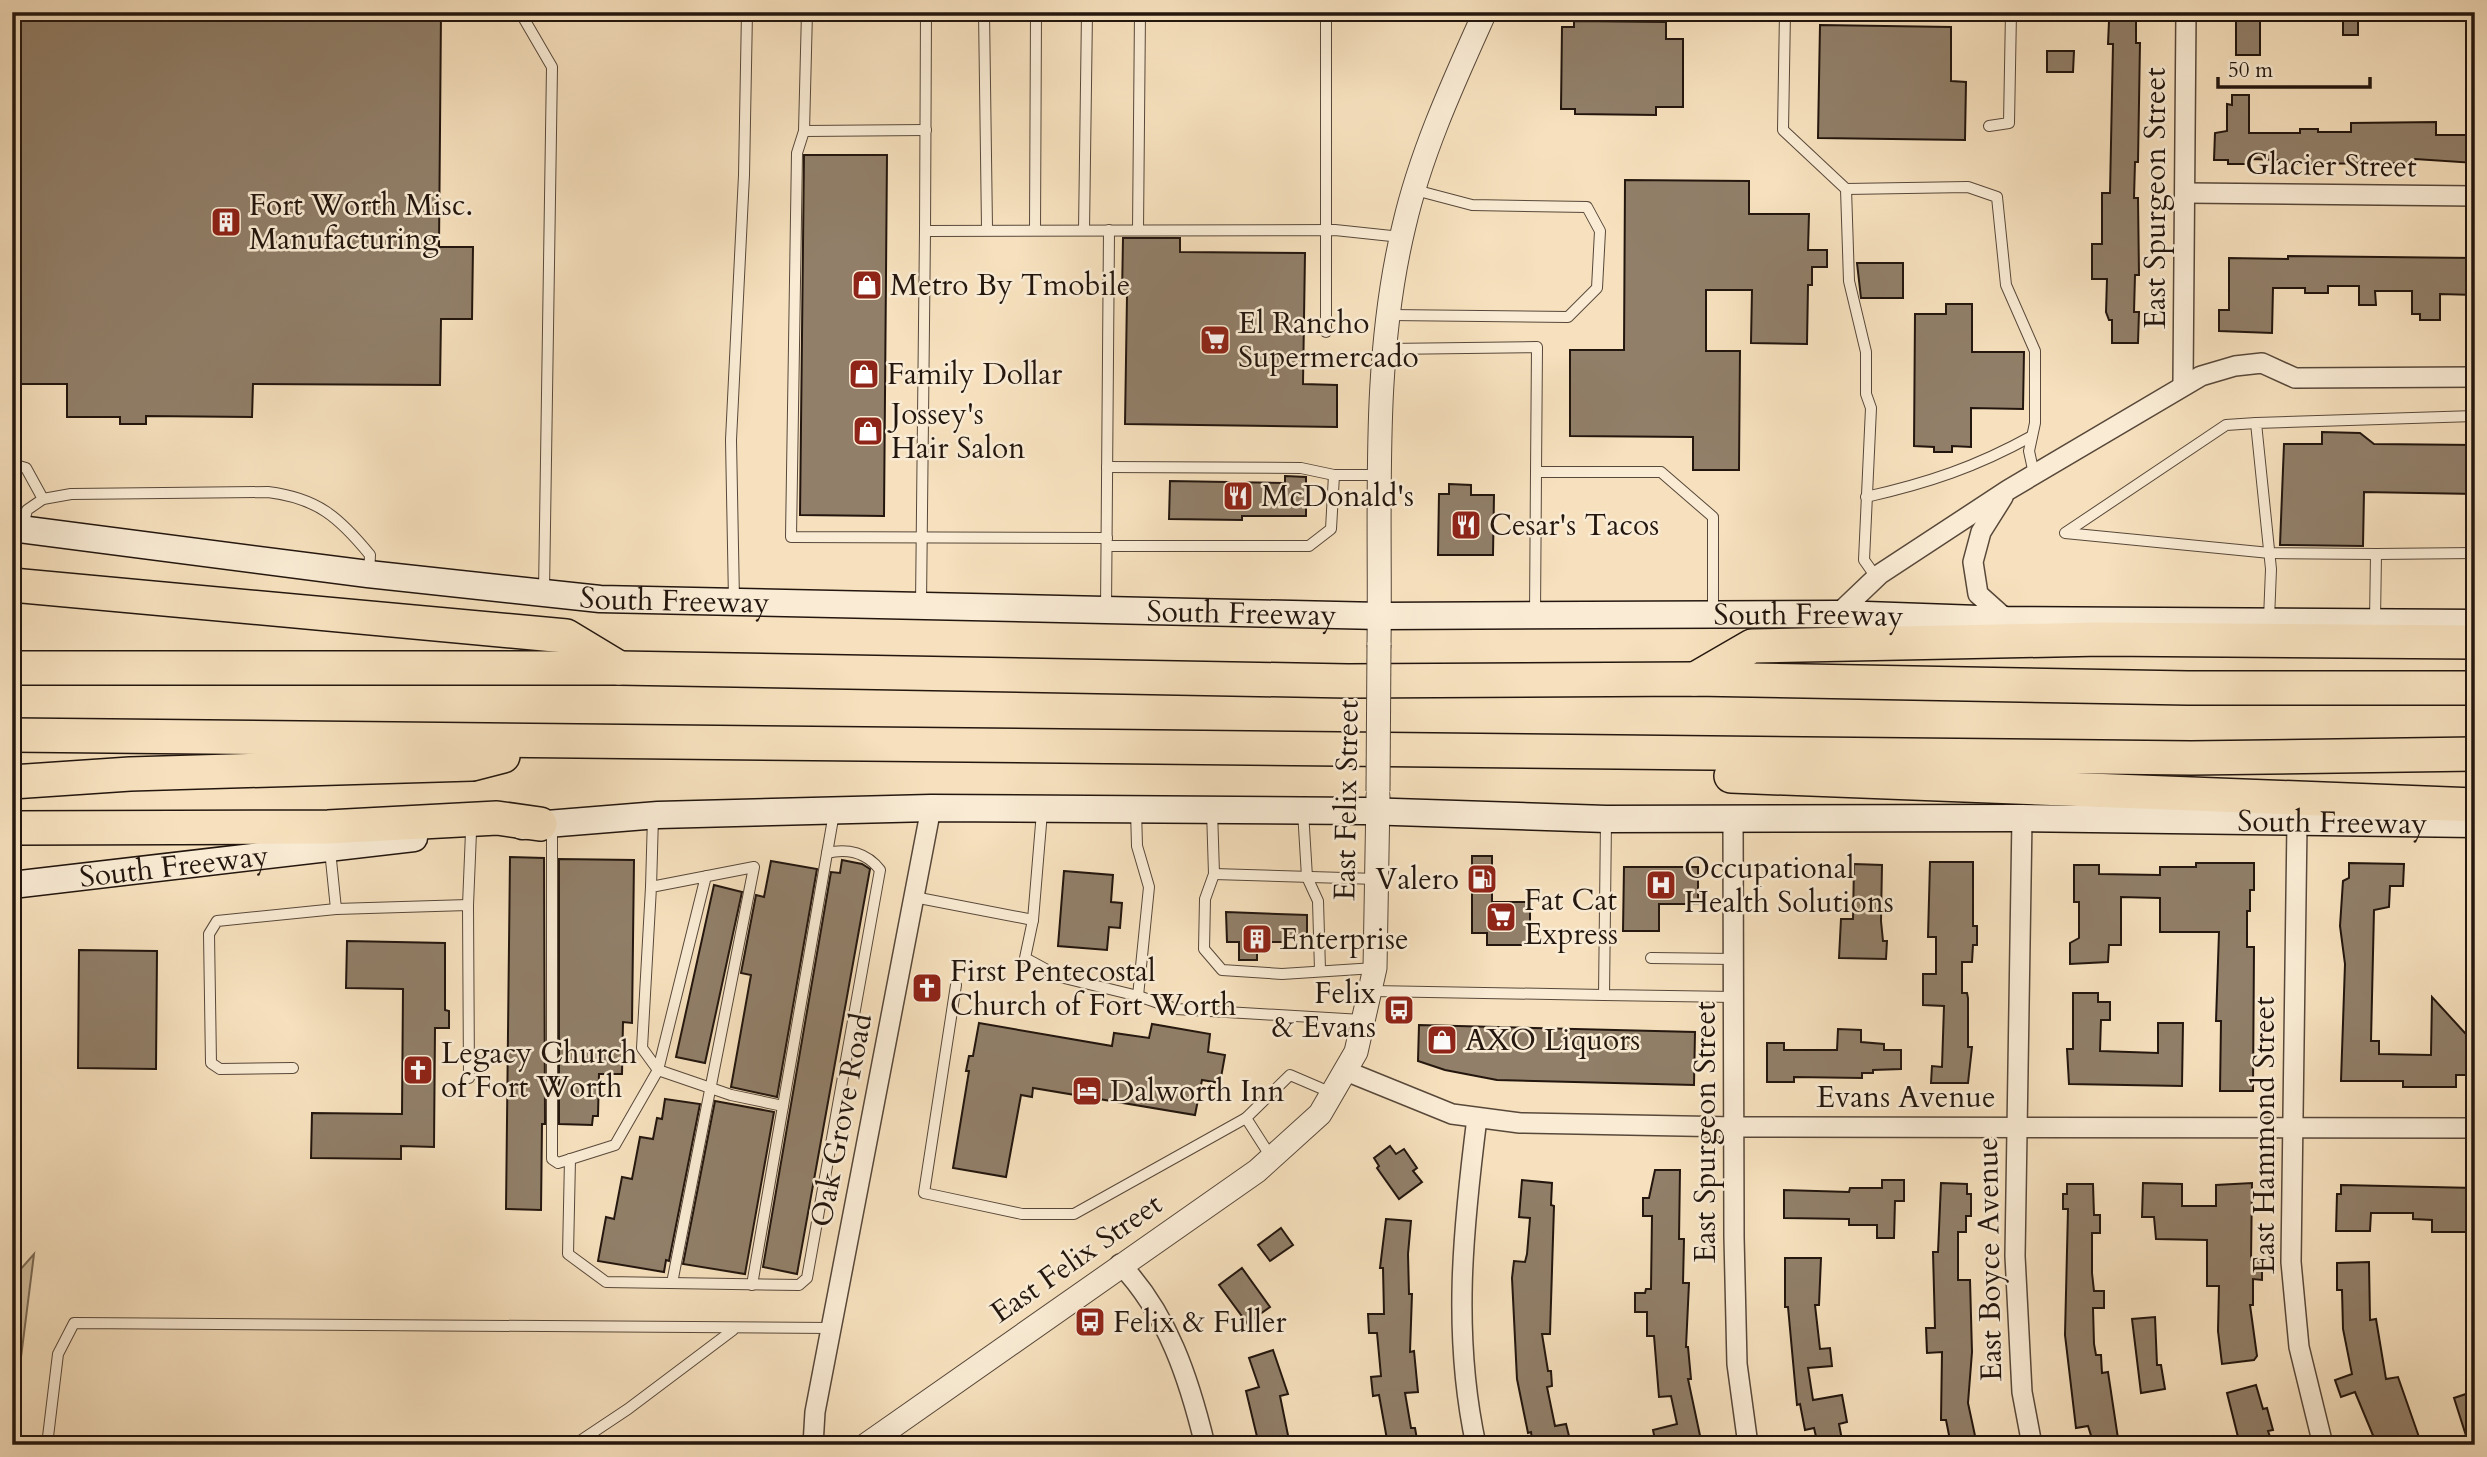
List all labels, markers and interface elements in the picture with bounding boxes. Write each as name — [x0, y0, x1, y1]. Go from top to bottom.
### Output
scale bar — [2218, 46, 2370, 90]
text: 50 m — [2228, 56, 2273, 85]
street label: East Spurgeon Street — [2135, 67, 2176, 329]
street label: Glacier Street — [2245, 144, 2417, 188]
place label: Fort Worth Misc. Manufacturing — [249, 185, 473, 260]
building icon: Fort Worth Misc. Manufacturing — [209, 205, 243, 239]
place label: Metro By Tmobile — [890, 265, 1130, 306]
shop icon: Metro By Tmobile — [850, 268, 884, 302]
place label: El Rancho Supermercado — [1238, 303, 1419, 378]
supermarket icon: El Rancho Supermercado — [1198, 323, 1232, 357]
place label: Family Dollar — [887, 354, 1062, 395]
shop icon: Family Dollar — [847, 357, 881, 391]
place label: Jossey's Hair Salon — [887, 394, 1025, 469]
shop icon: Jossey's Hair Salon — [851, 414, 885, 448]
place label: McDonald's — [1261, 476, 1414, 517]
restaurant icon: McDonald's — [1221, 479, 1255, 513]
place label: Cesar's Tacos — [1489, 505, 1659, 546]
restaurant icon: Cesar's Tacos — [1449, 508, 1483, 542]
street label: South Freeway — [578, 577, 770, 624]
street label: South Freeway — [1146, 591, 1337, 636]
street label: South Freeway — [1713, 594, 1904, 637]
street label: East Felix Street — [1324, 699, 1369, 901]
street label: South Freeway — [2237, 801, 2428, 844]
street label: South Freeway — [77, 835, 271, 898]
place label: Occupational Health Solutions — [1684, 848, 1894, 923]
place label: Valero — [1376, 859, 1459, 900]
fuel station icon: Valero — [1465, 862, 1499, 896]
hospital icon: Occupational Health Solutions — [1644, 868, 1678, 902]
place label: Fat Cat Express — [1524, 880, 1618, 955]
supermarket icon: Fat Cat Express — [1484, 900, 1518, 934]
place label: Enterprise — [1280, 919, 1409, 960]
building icon: Enterprise — [1240, 922, 1274, 956]
place label: First Pentecostal Church of Fort Worth — [950, 951, 1237, 1026]
church icon: First Pentecostal Church of Fort Worth — [910, 971, 944, 1005]
place label: Felix & Evans — [1272, 973, 1376, 1048]
bus stop icon: Felix & Evans — [1382, 993, 1416, 1027]
street label: East Hammond Street — [2244, 996, 2285, 1274]
street label: East Spurgeon Street — [1685, 1001, 1726, 1263]
street label: Oak Grove Road — [801, 1010, 882, 1230]
place label: AXO Liquors — [1465, 1020, 1640, 1061]
shop icon: AXO Liquors — [1425, 1023, 1459, 1057]
place label: Legacy Church of Fort Worth — [441, 1033, 638, 1108]
church icon: Legacy Church of Fort Worth — [401, 1053, 435, 1087]
place label: Dalworth Inn — [1110, 1071, 1285, 1112]
hotel icon: Dalworth Inn — [1070, 1074, 1104, 1108]
street label: Evans Avenue — [1816, 1077, 1996, 1118]
street label: East Boyce Avenue — [1967, 1137, 2012, 1381]
street label: East Felix Street — [982, 1184, 1171, 1333]
place label: Felix & Fuller — [1113, 1302, 1287, 1343]
bus stop icon: Felix & Fuller — [1073, 1305, 1107, 1339]

